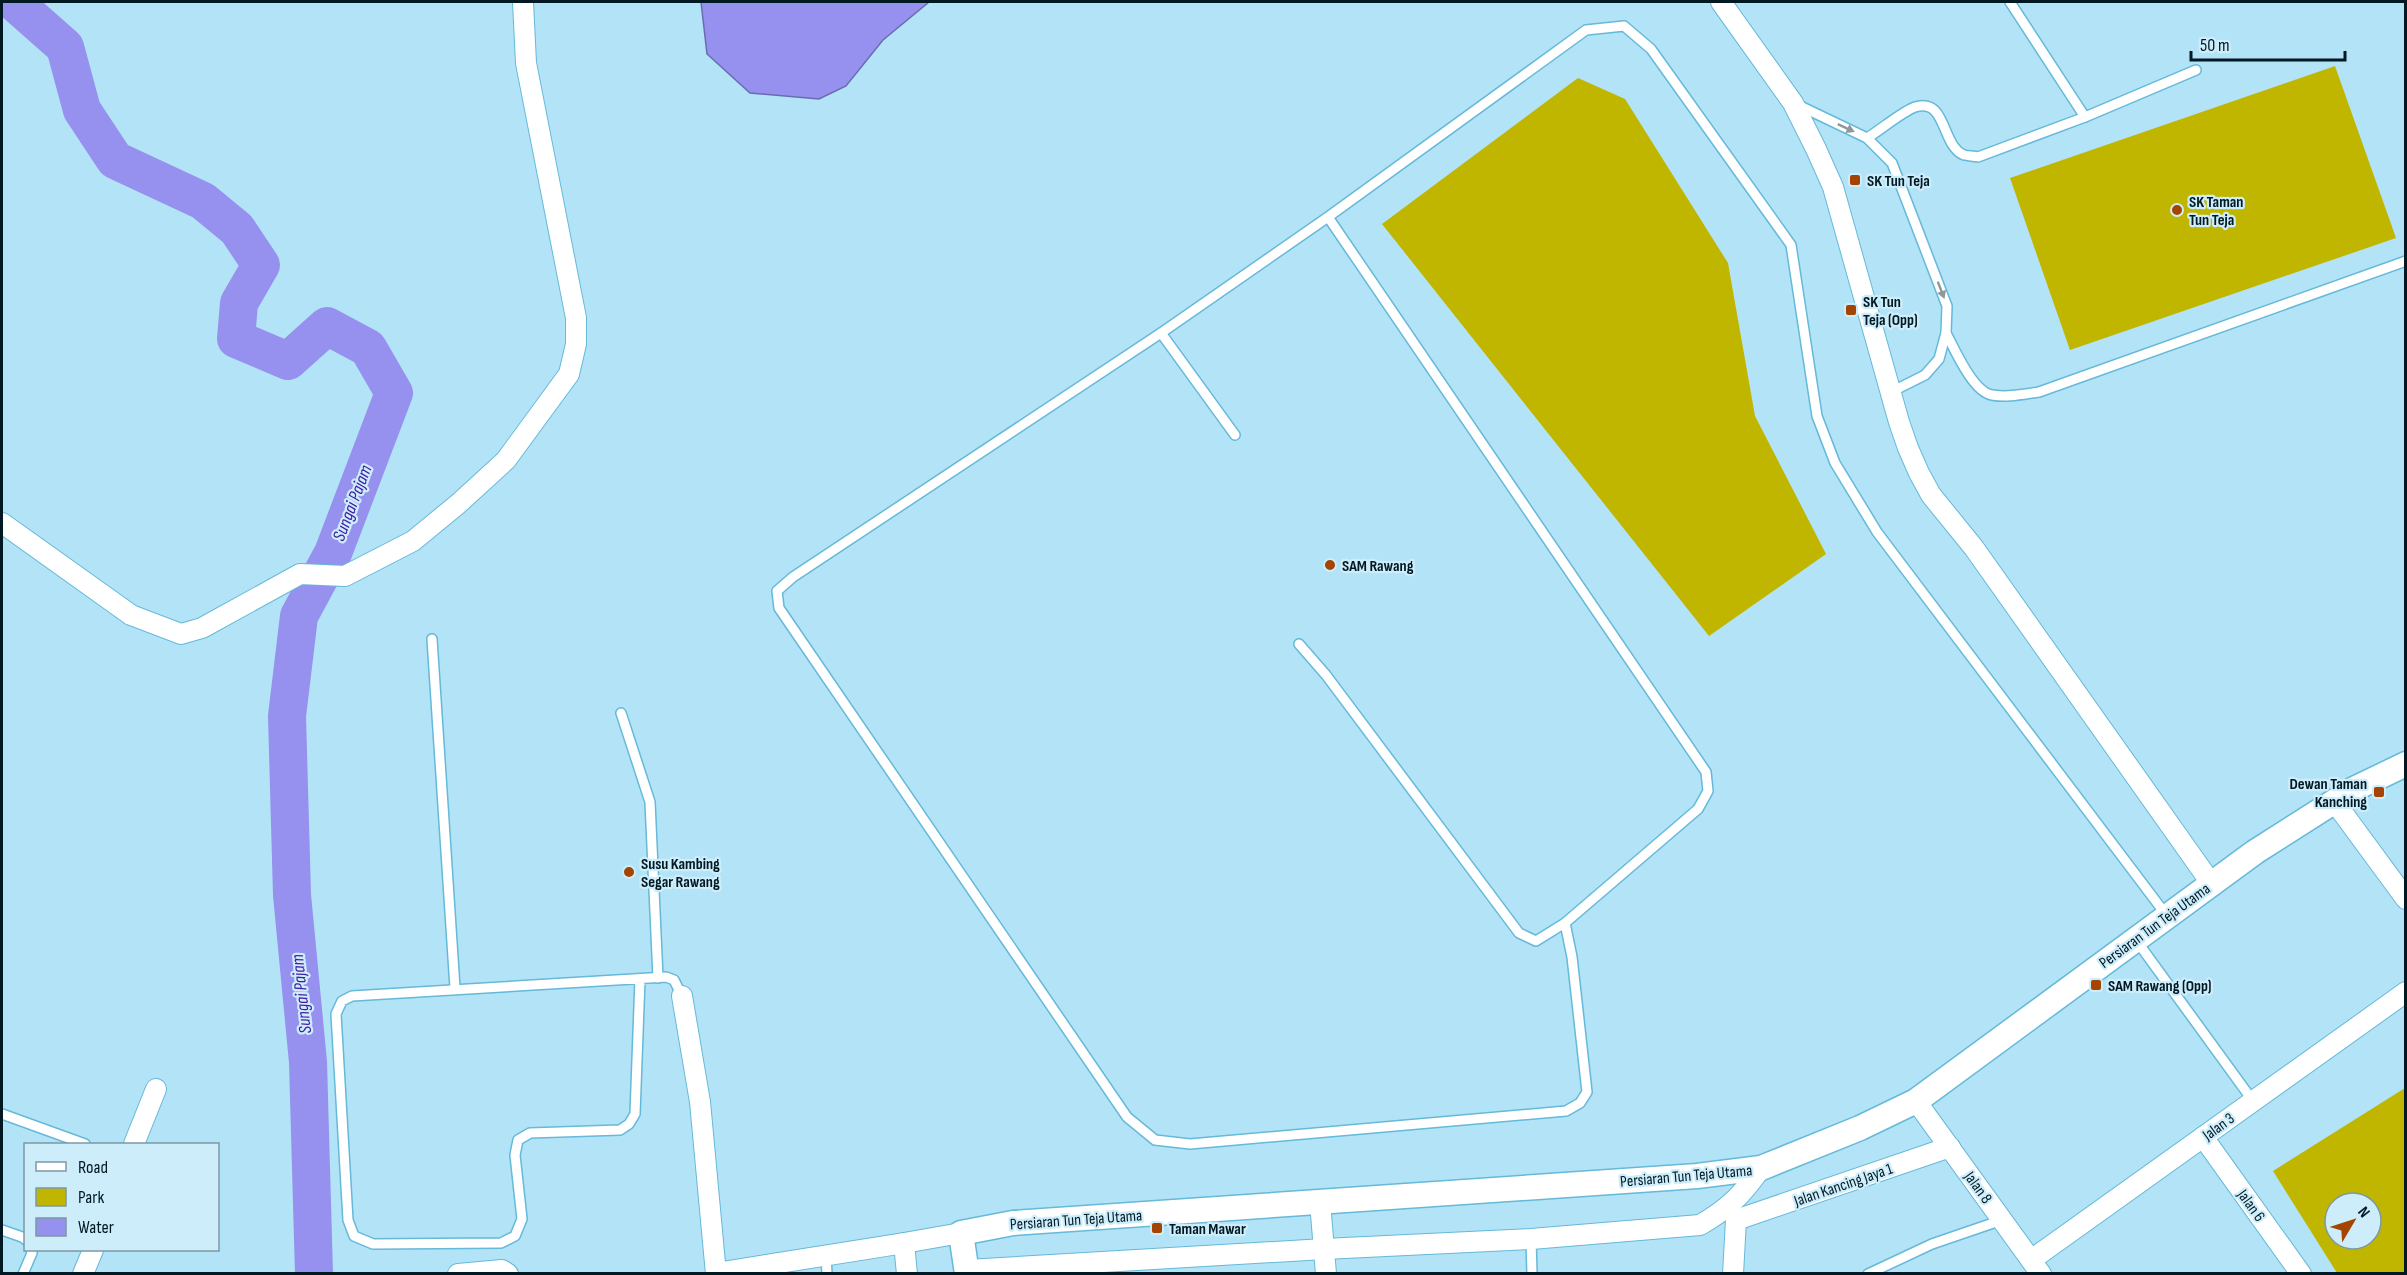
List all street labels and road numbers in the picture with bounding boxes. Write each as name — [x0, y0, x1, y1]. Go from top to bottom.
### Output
street label: Persiaran Tun Teja Utama — [2096, 880, 2214, 973]
street label: Jalan 3 — [2198, 1109, 2238, 1146]
street label: Jalan Kancing Jaya 1 — [1791, 1160, 1896, 1211]
street label: Persiaran Tun Teja Utama — [1619, 1161, 1753, 1192]
street label: Jalan 8 — [1959, 1167, 1996, 1208]
street label: Jalan 6 — [2232, 1185, 2269, 1226]
street label: Persiaran Tun Teja Utama — [1009, 1206, 1143, 1235]

